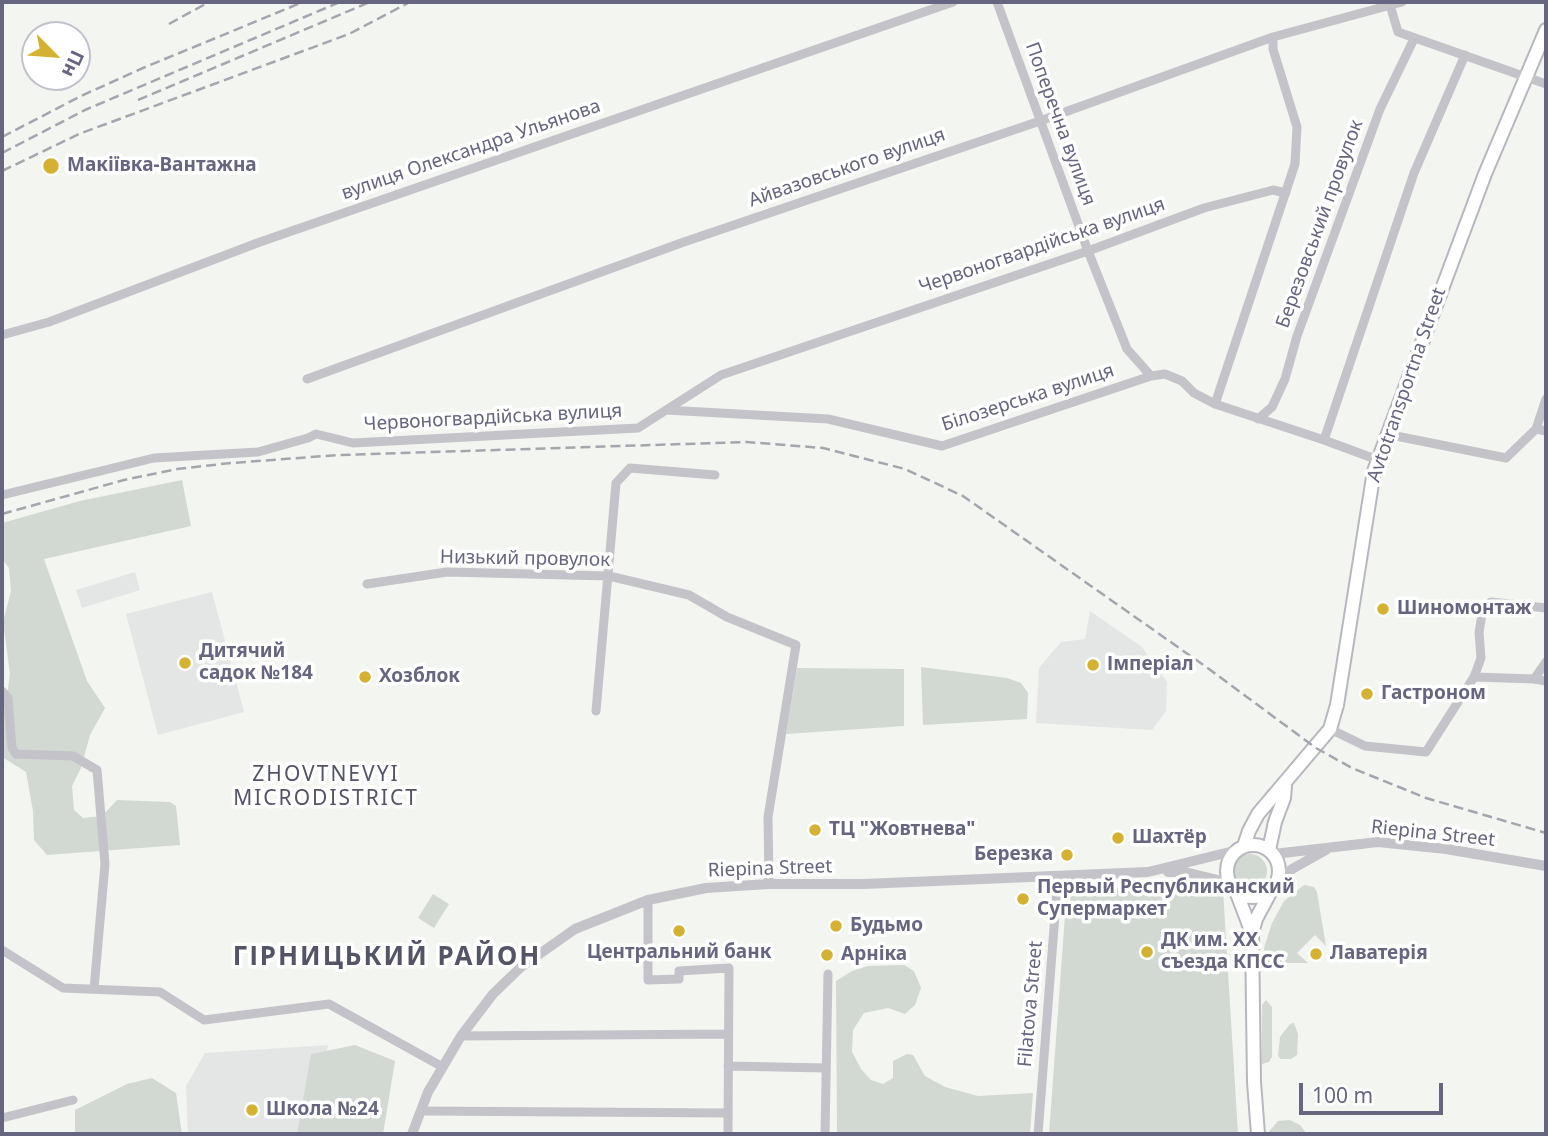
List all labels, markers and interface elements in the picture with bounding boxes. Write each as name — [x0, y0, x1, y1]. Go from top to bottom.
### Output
north arrow — [21, 21, 91, 91]
street label: Поперечна вулиця — [1020, 39, 1100, 209]
text: Пн — [56, 46, 91, 82]
street label: вулиця Олександра Ульянова — [338, 95, 604, 205]
street label: Березовський провулок — [1272, 117, 1368, 331]
street label: Айвазовського вулиця — [746, 124, 948, 212]
place label: Макіївка-Вантажна — [67, 155, 257, 177]
marker: Макіївка-Вантажна — [41, 156, 61, 176]
street label: Червоногвардійська вулиця — [916, 193, 1168, 299]
street label: Avtotransportna Street — [1363, 285, 1451, 485]
street label: Білозерська вулиця — [939, 359, 1117, 437]
street label: Червоногвардійська вулиця — [363, 400, 623, 436]
street label: Низький провулок — [440, 546, 610, 572]
place label: Шиномонтаж — [1397, 598, 1532, 620]
marker: Шиномонтаж — [1375, 601, 1391, 617]
place label: Дитячий садок №184 — [199, 641, 313, 685]
place label: Імперіал — [1107, 654, 1194, 676]
marker: Дитячий садок №184 — [177, 655, 193, 671]
marker: Імперіал — [1085, 657, 1101, 673]
place label: Хозблок — [379, 666, 460, 688]
marker: Хозблок — [357, 669, 373, 685]
place label: Гастроном — [1381, 683, 1486, 705]
marker: Гастроном — [1359, 686, 1375, 702]
district label: ZHOVTNEVYI MICRODISTRICT — [235, 762, 417, 812]
street label: Riepina Street — [1370, 816, 1496, 852]
place label: ТЦ "Жовтнева" — [829, 819, 975, 841]
marker: ТЦ "Жовтнева" — [807, 822, 823, 838]
place label: Шахтёр — [1132, 827, 1207, 849]
marker: Шахтёр — [1110, 830, 1126, 846]
place label: Березка — [974, 844, 1053, 866]
marker: Березка — [1059, 847, 1075, 863]
street label: Riepina Street — [707, 855, 833, 883]
place label: Первый Республиканский Супермаркет — [1037, 877, 1295, 921]
marker: Первый Республиканский Супермаркет — [1015, 891, 1031, 907]
place label: Будьмо — [850, 915, 923, 937]
marker: Будьмо — [828, 918, 844, 934]
marker: Центральний банк — [671, 923, 687, 939]
place label: ДК им. XX съезда КПСС — [1161, 930, 1285, 974]
street label: Filatova Street — [1014, 940, 1048, 1068]
district label: ГІРНИЦЬКИЙ РАЙОН — [235, 942, 539, 974]
place label: Центральний банк — [587, 942, 771, 964]
place label: Лаватерія — [1330, 943, 1428, 965]
place label: Арніка — [841, 944, 907, 966]
marker: ДК им. XX съезда КПСС — [1139, 944, 1155, 960]
marker: Лаватерія — [1308, 946, 1324, 962]
marker: Арніка — [819, 947, 835, 963]
scale bar — [1303, 1070, 1446, 1114]
text: 100 m — [1312, 1081, 1373, 1109]
place label: Школа №24 — [266, 1099, 379, 1121]
marker: Школа №24 — [244, 1102, 260, 1118]

